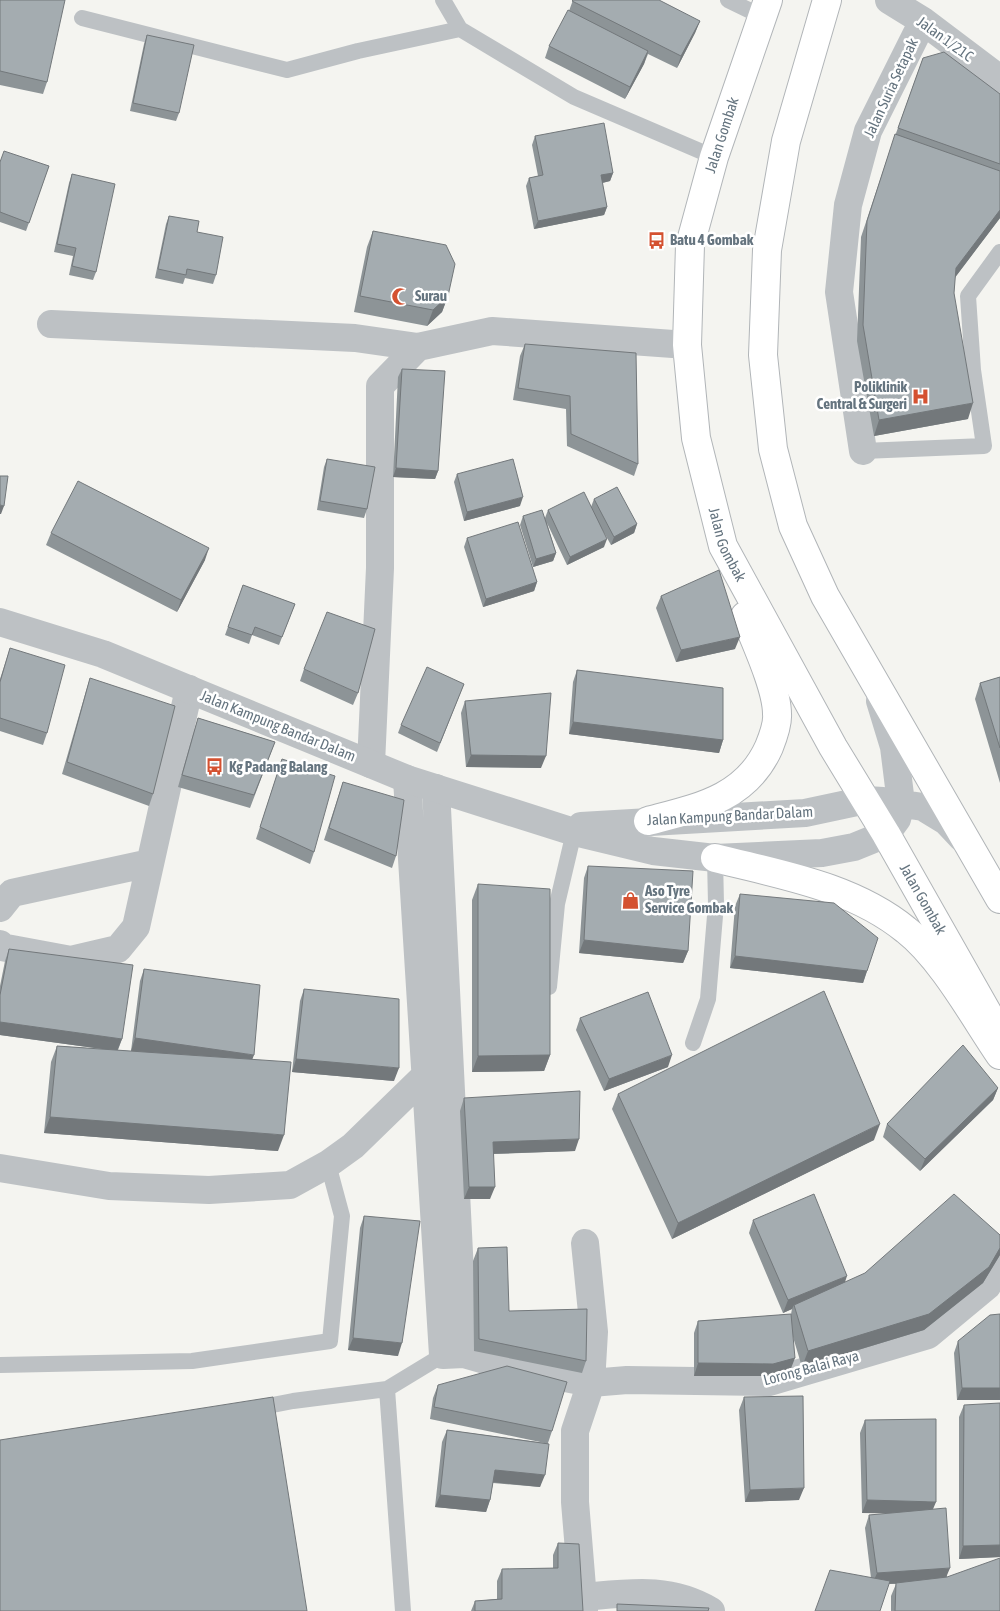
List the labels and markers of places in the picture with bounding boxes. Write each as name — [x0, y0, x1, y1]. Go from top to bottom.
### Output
bus stop icon: Batu 4 Gombak — [646, 230, 666, 250]
place label: Batu 4 Gombak — [670, 231, 754, 248]
mosque icon: Surau — [391, 286, 411, 306]
place label: Surau — [415, 287, 447, 304]
place label: Poliklinik Central & Surgeri — [817, 378, 907, 412]
hospital icon: Poliklinik Central & Surgeri — [911, 386, 931, 406]
bus stop icon: Kg Padang Balang — [205, 757, 225, 777]
place label: Kg Padang Balang — [229, 758, 328, 775]
place label: Aso Tyre Service Gombak — [644, 882, 733, 916]
shop icon: Aso Tyre Service Gombak — [621, 890, 641, 910]

